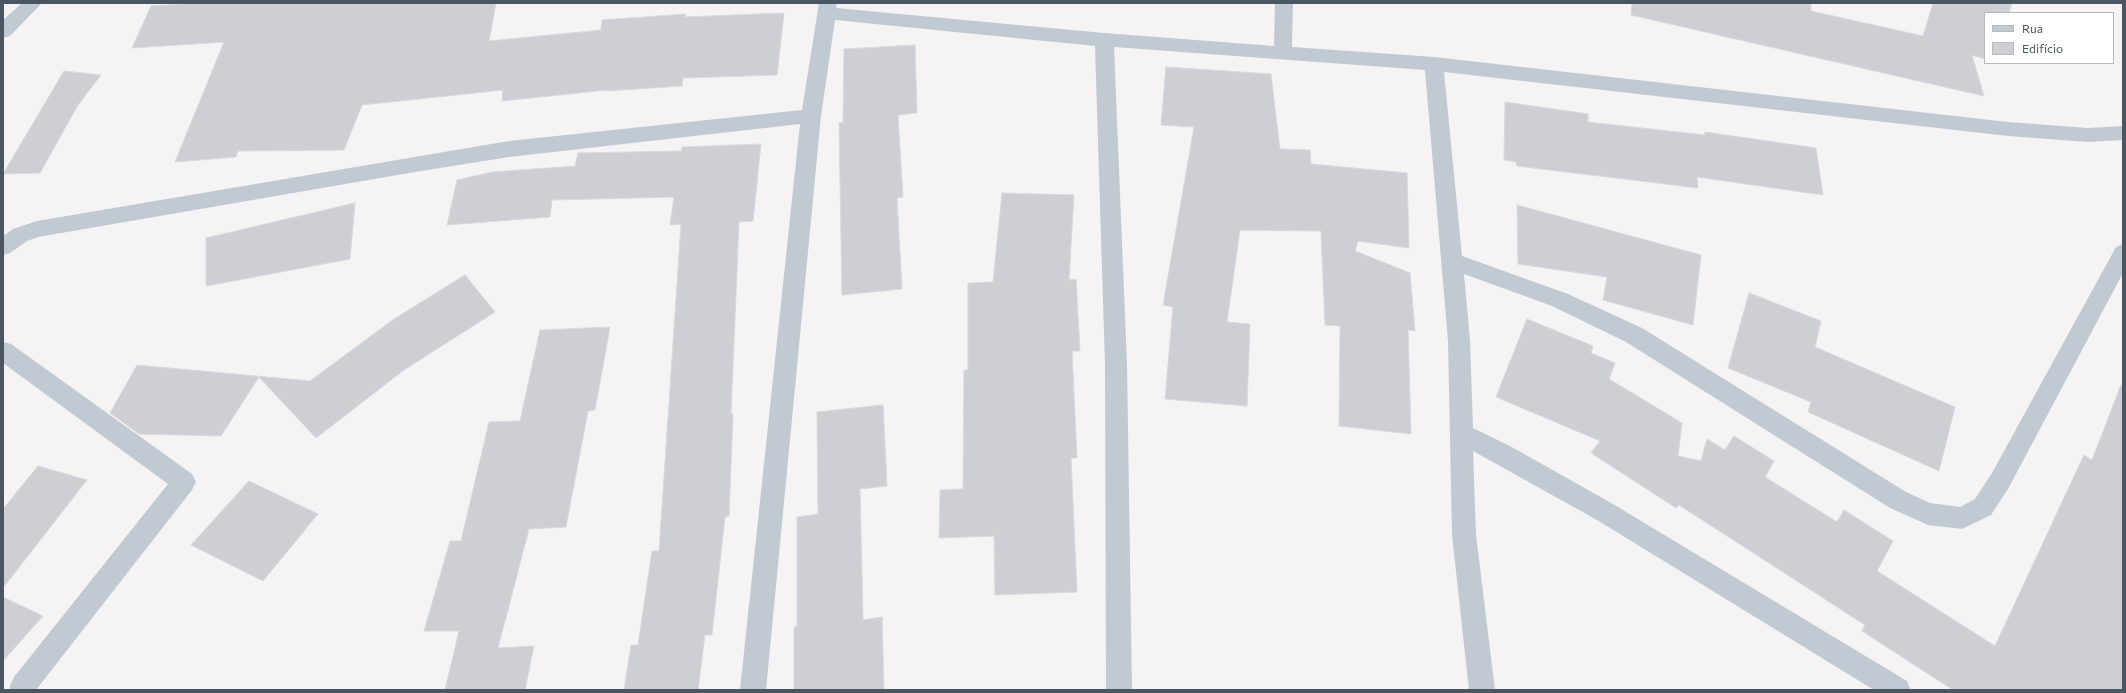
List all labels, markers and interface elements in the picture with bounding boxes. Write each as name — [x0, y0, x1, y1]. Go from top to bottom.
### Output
legend — [1984, 12, 2114, 64]
text: Rua — [2022, 21, 2043, 35]
text: Edifício — [2022, 41, 2063, 55]

